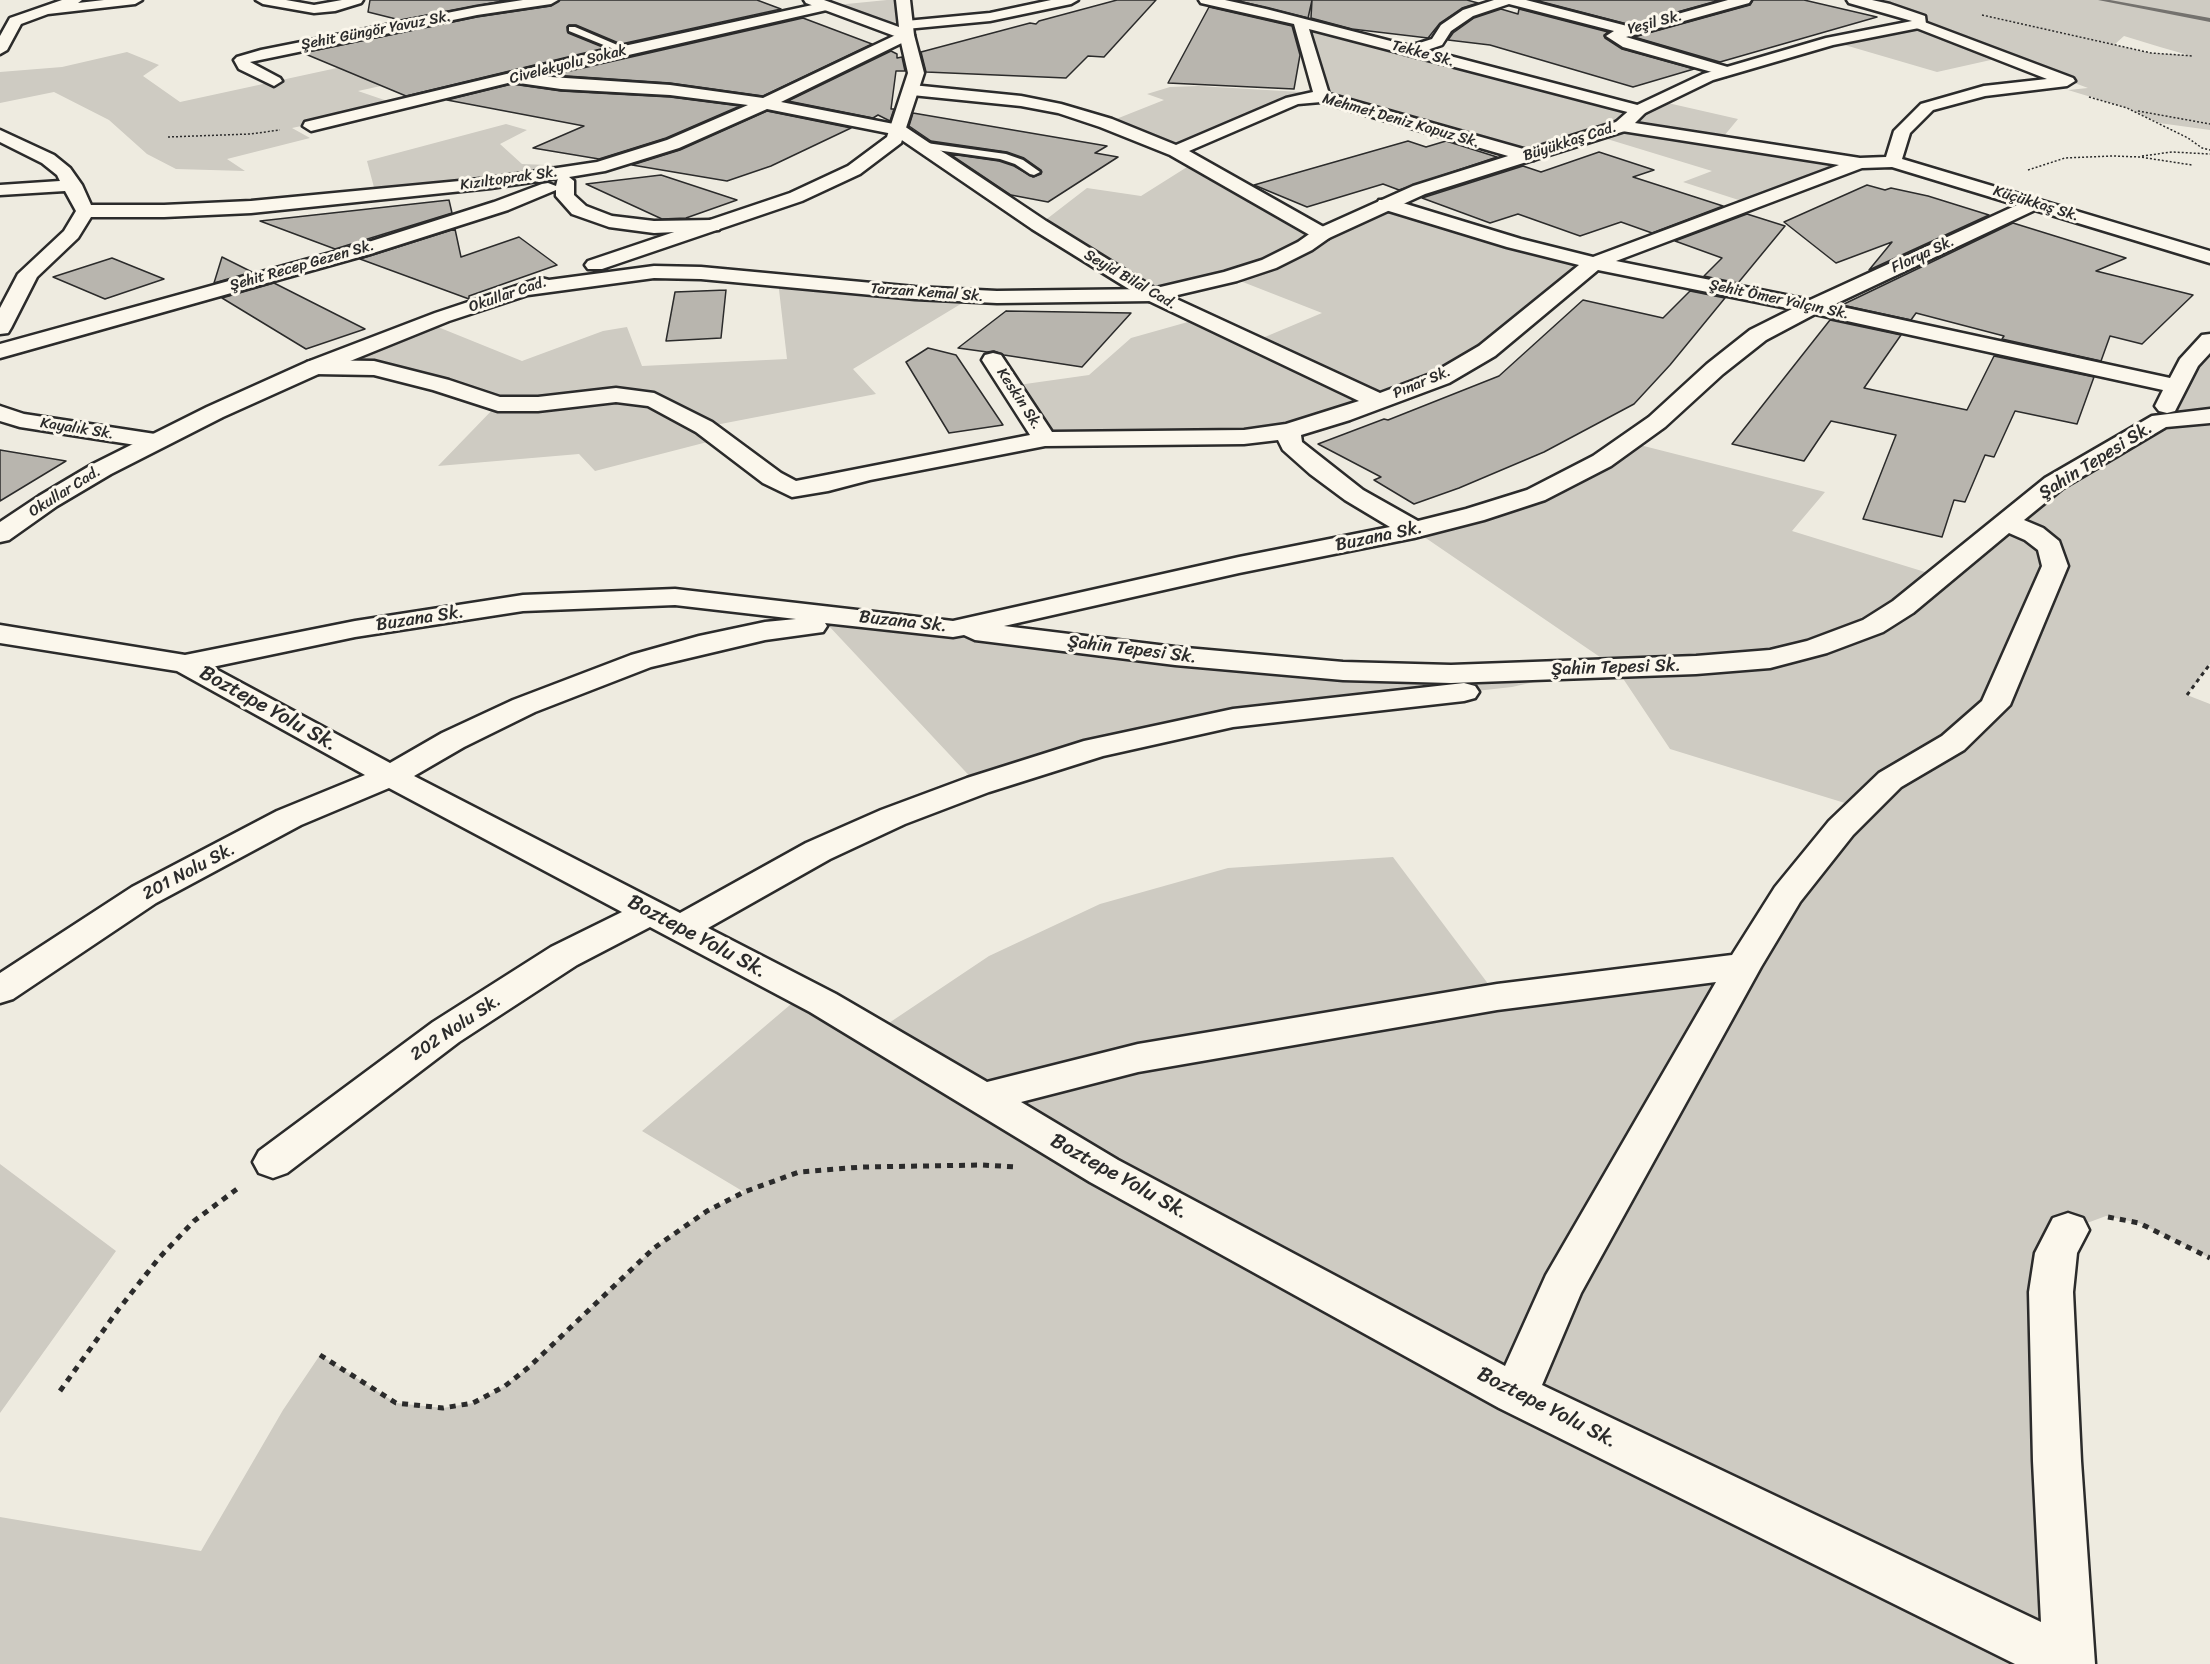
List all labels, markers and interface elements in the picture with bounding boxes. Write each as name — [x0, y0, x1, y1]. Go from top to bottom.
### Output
street label: Yeşil Sk. — [1626, 7, 1684, 39]
street label: Şehit Güngör Yavuz Sk. — [299, 8, 453, 54]
street label: Tekke Sk. — [1390, 37, 1456, 71]
street label: Civelekyolu Sokak — [508, 42, 628, 88]
street label: Mehmet Deniz Kopuz Sk. — [1320, 90, 1482, 152]
street label: Büyükkaş Cad. — [1521, 118, 1619, 166]
street label: Kızıltoprak Sk. — [459, 163, 559, 195]
street label: Küçükkaş Sk. — [1991, 182, 2081, 226]
street label: Florya Sk. — [1889, 233, 1957, 277]
street label: Şehit Recep Gezen Sk. — [228, 237, 376, 295]
street label: Seyid Bilal Cad. — [1081, 246, 1179, 314]
street label: Okullar Cad. — [467, 273, 549, 317]
street label: Şehit Ömer Yalçın Sk. — [1707, 276, 1851, 324]
street label: Tarzan Kemal Sk. — [870, 280, 984, 306]
street label: Pınar Sk. — [1390, 363, 1454, 403]
street label: Keskin Sk. — [992, 365, 1046, 433]
street label: Kayalık Sk. — [39, 414, 115, 444]
street label: Şahin Tepesi Sk. — [2035, 417, 2157, 505]
street label: Okullar Cad. — [26, 463, 104, 521]
street label: Buzana Sk. — [1334, 517, 1424, 557]
street label: Buzana Sk. — [375, 601, 465, 637]
street label: Buzana Sk. — [858, 607, 948, 637]
street label: Şahin Tepesi Sk. — [1066, 631, 1198, 669]
street label: Şahin Tepesi Sk. — [1551, 655, 1681, 681]
street label: Boztepe Yolu Sk. — [195, 661, 341, 757]
street label: 201 Nolu Sk. — [139, 839, 239, 905]
street label: Boztepe Yolu Sk. — [623, 890, 771, 984]
street label: 202 Nolu Sk. — [407, 990, 505, 1066]
street label: Boztepe Yolu Sk. — [1046, 1129, 1192, 1225]
street label: Boztepe Yolu Sk. — [1473, 1362, 1621, 1454]

